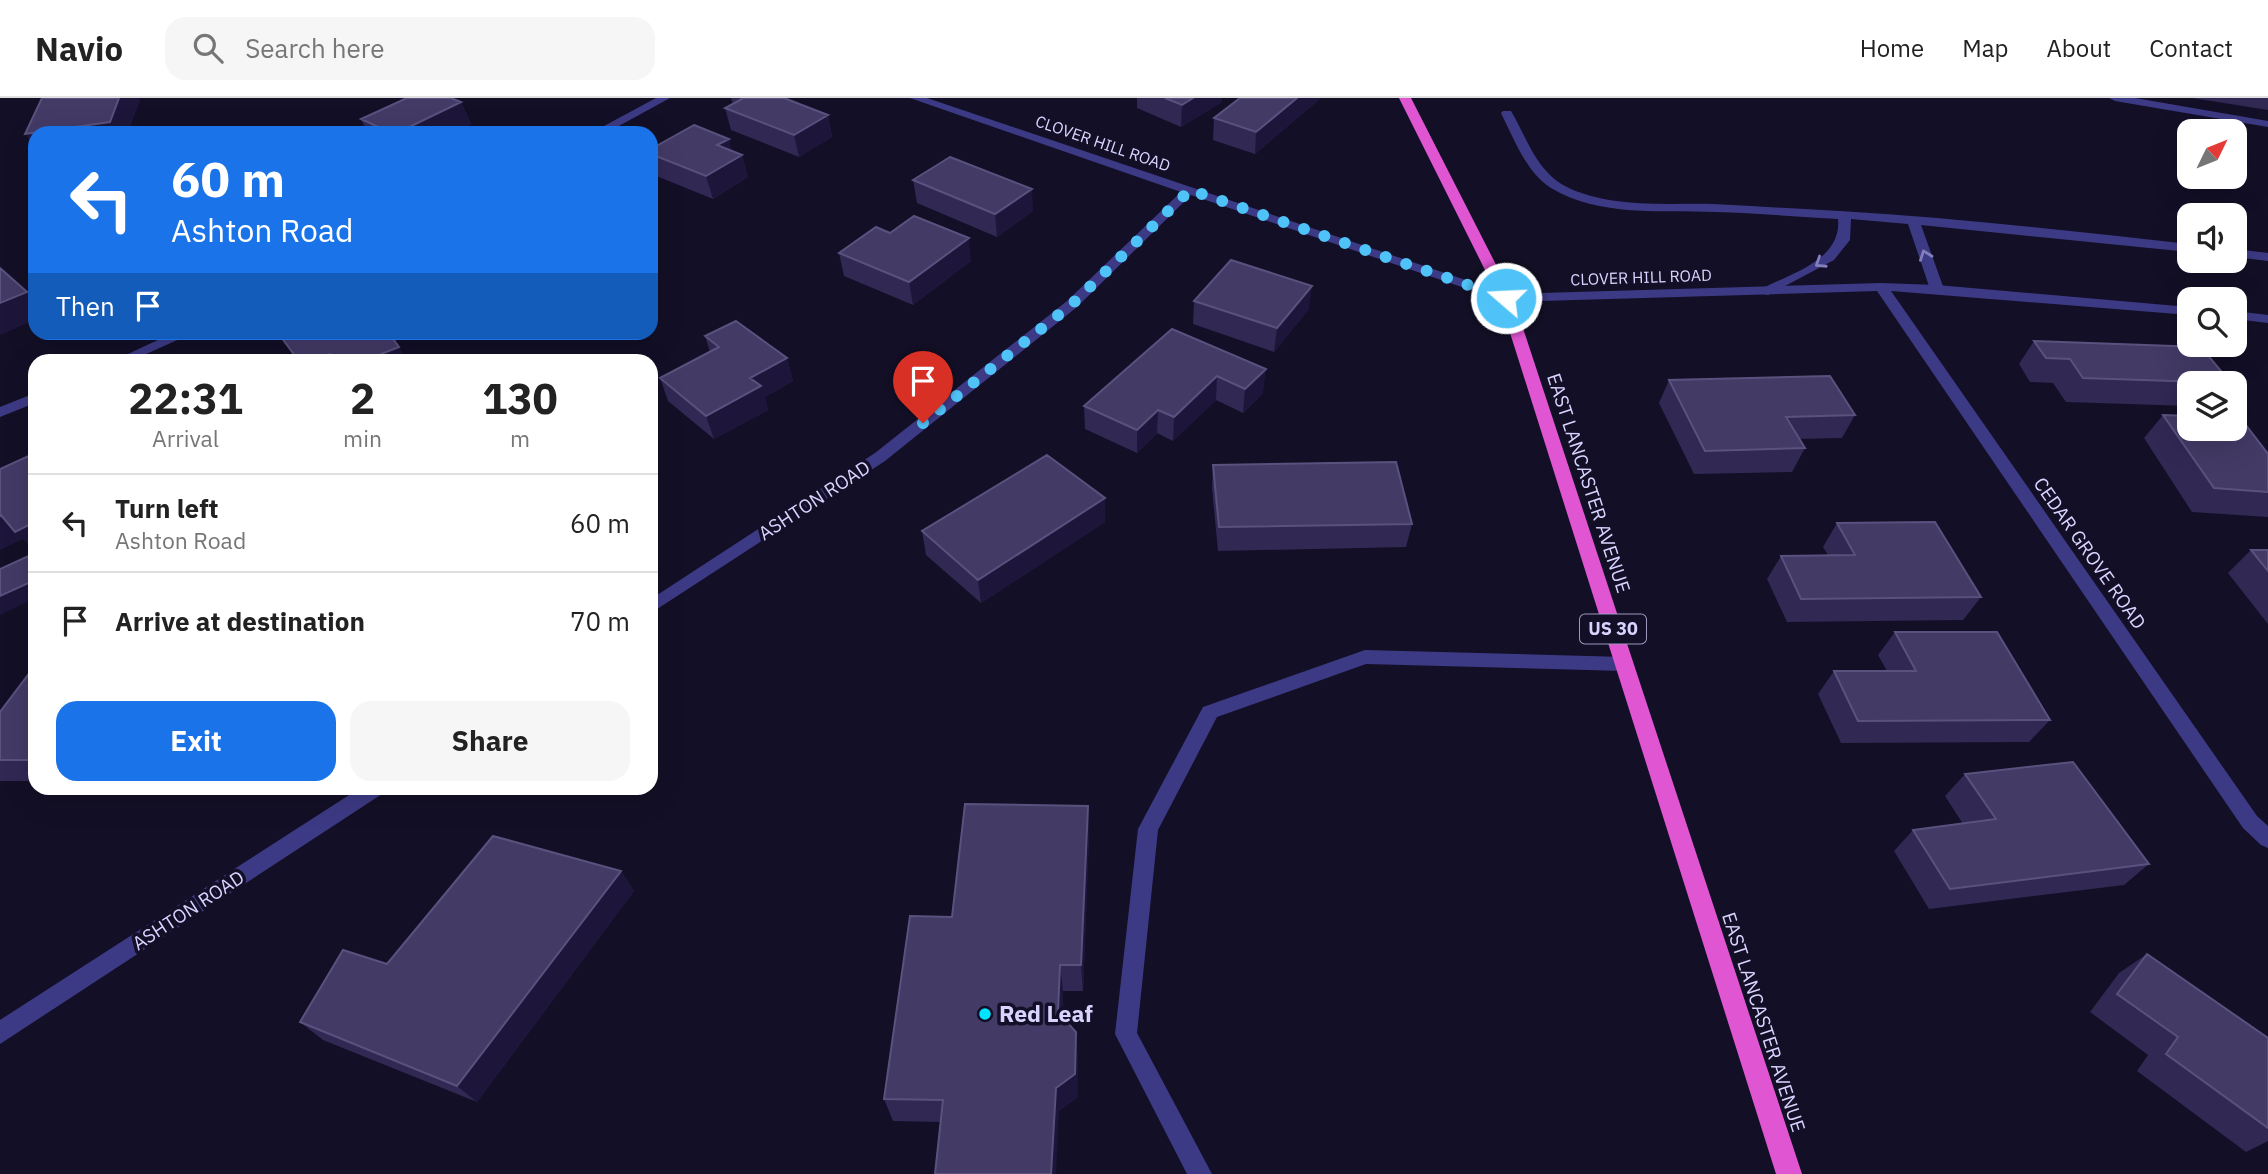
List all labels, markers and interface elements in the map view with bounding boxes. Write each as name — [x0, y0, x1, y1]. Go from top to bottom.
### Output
search box — [165, 17, 655, 80]
text: Navio — [35, 27, 123, 70]
icon: search — [189, 29, 227, 67]
text: Search here — [245, 31, 385, 65]
text: Home — [1860, 32, 1924, 64]
text: Map — [1962, 32, 2008, 64]
text: About — [2046, 32, 2111, 64]
text: Contact — [2149, 32, 2233, 64]
street label: CLOVER HILL ROAD — [1033, 111, 1173, 175]
north arrow — [2177, 119, 2247, 189]
map controls — [2177, 119, 2247, 441]
text: 60 m — [171, 147, 285, 210]
icon: left — [56, 154, 147, 245]
button: sound — [2177, 203, 2247, 273]
text: Ashton Road — [171, 209, 354, 251]
one-way arrow — [1919, 249, 1933, 261]
one-way arrow — [1814, 254, 1827, 267]
position arrow — [1469, 261, 1543, 335]
street label: CLOVER HILL ROAD — [1570, 265, 1712, 289]
icon: arrive — [129, 287, 167, 325]
button: search — [2177, 287, 2247, 357]
text: Then — [56, 289, 115, 323]
pin — [893, 351, 953, 423]
icon: arrive — [904, 362, 942, 400]
street label: EAST LANCASTER AVENUE — [1542, 370, 1636, 596]
text: 22:31 — [128, 371, 243, 426]
text: 2 — [350, 371, 375, 426]
text: 130 — [482, 371, 558, 426]
button: layers — [2177, 371, 2247, 441]
text: Arrival — [152, 423, 219, 453]
text: min — [343, 423, 382, 453]
text: m — [510, 423, 530, 453]
street label: ASHTON ROAD — [754, 455, 874, 545]
street label: CEDAR GROVE ROAD — [2029, 472, 2151, 634]
text: Turn left — [115, 491, 218, 525]
icon: left — [56, 504, 94, 542]
text: 60 m — [570, 506, 630, 540]
text: Ashton Road — [115, 525, 246, 555]
icon: arrive — [56, 602, 94, 640]
text: Arrive at destination — [115, 604, 365, 638]
text: 70 m — [570, 604, 630, 638]
road number: US 30 — [1580, 614, 1646, 644]
button: Exit — [56, 701, 336, 781]
button: Share — [350, 701, 630, 781]
street label: ASHTON ROAD — [128, 865, 248, 955]
street label: EAST LANCASTER AVENUE — [1717, 909, 1811, 1135]
place label: Red Leaf — [999, 998, 1093, 1028]
marker: Red Leaf — [977, 1006, 993, 1022]

